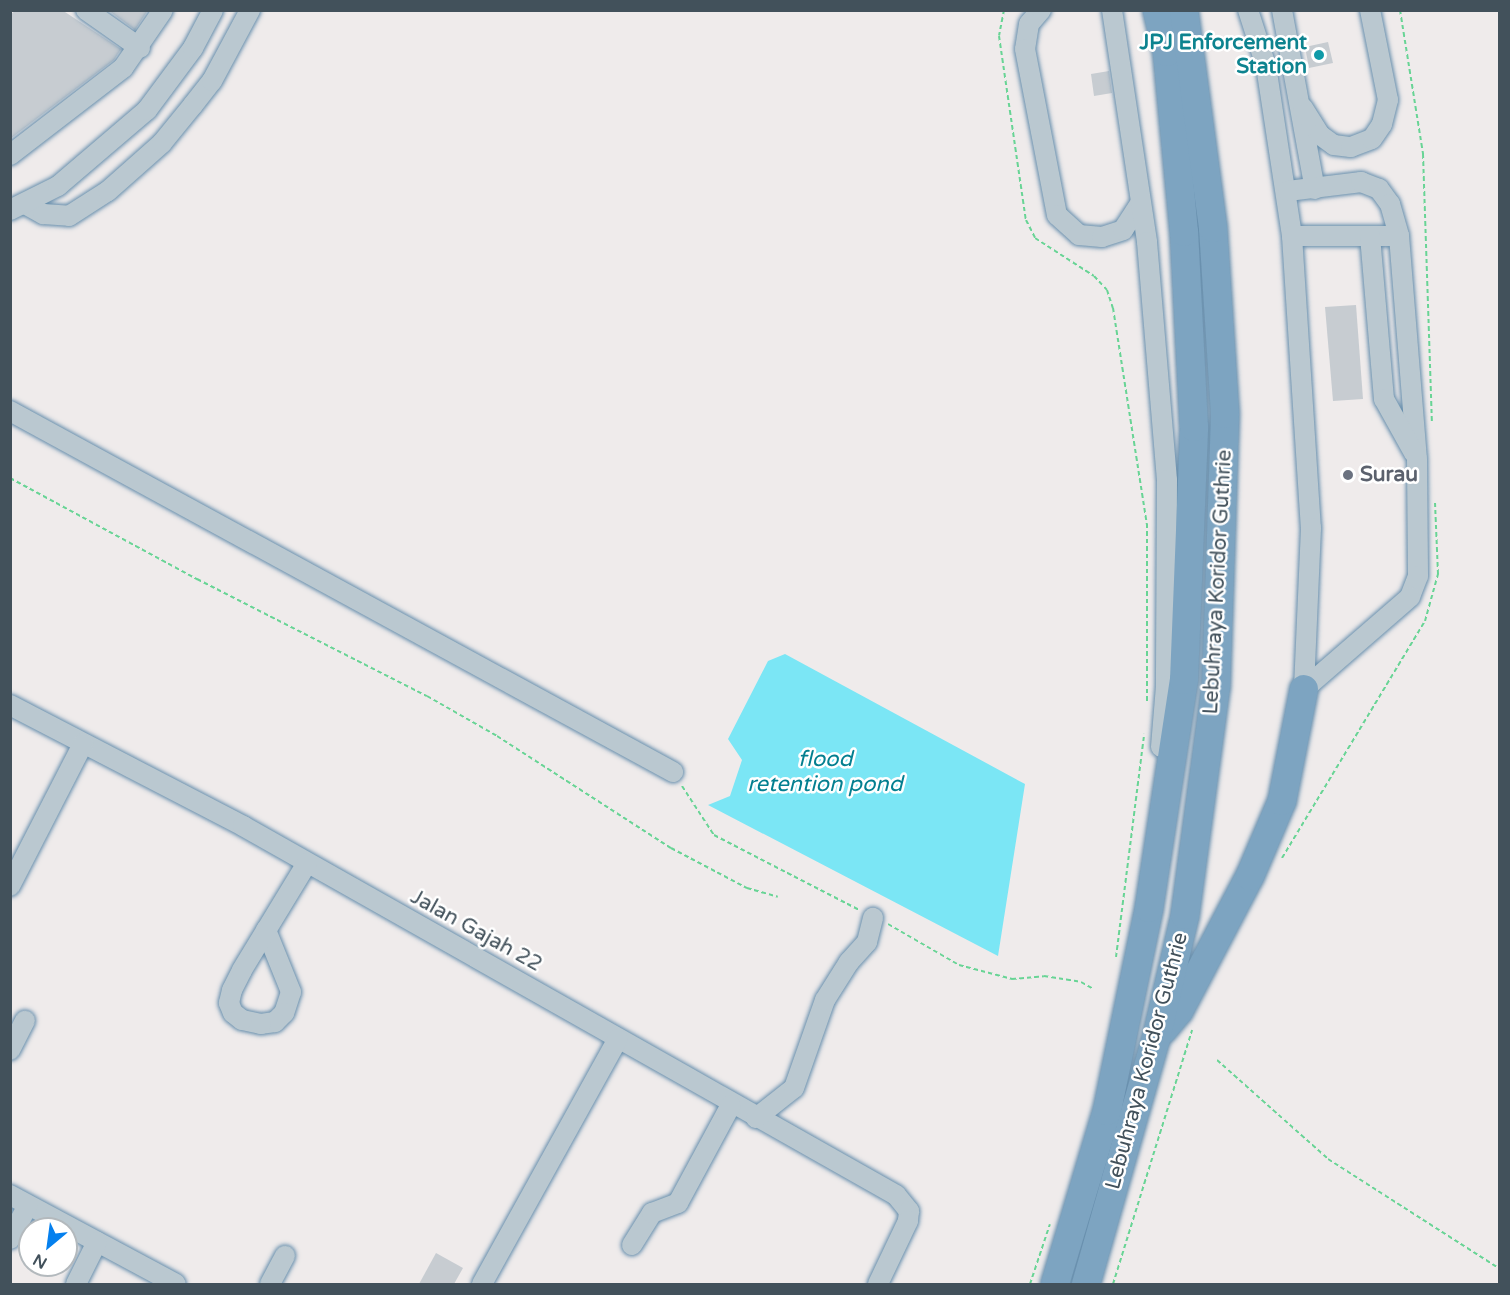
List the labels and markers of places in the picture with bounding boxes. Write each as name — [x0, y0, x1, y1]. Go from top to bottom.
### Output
place label: JPJ Enforcement Station — [1139, 30, 1307, 80]
marker: JPJ Enforcement Station — [1312, 48, 1326, 62]
place label: Surau — [1360, 462, 1418, 488]
marker: Surau — [1341, 468, 1355, 482]

